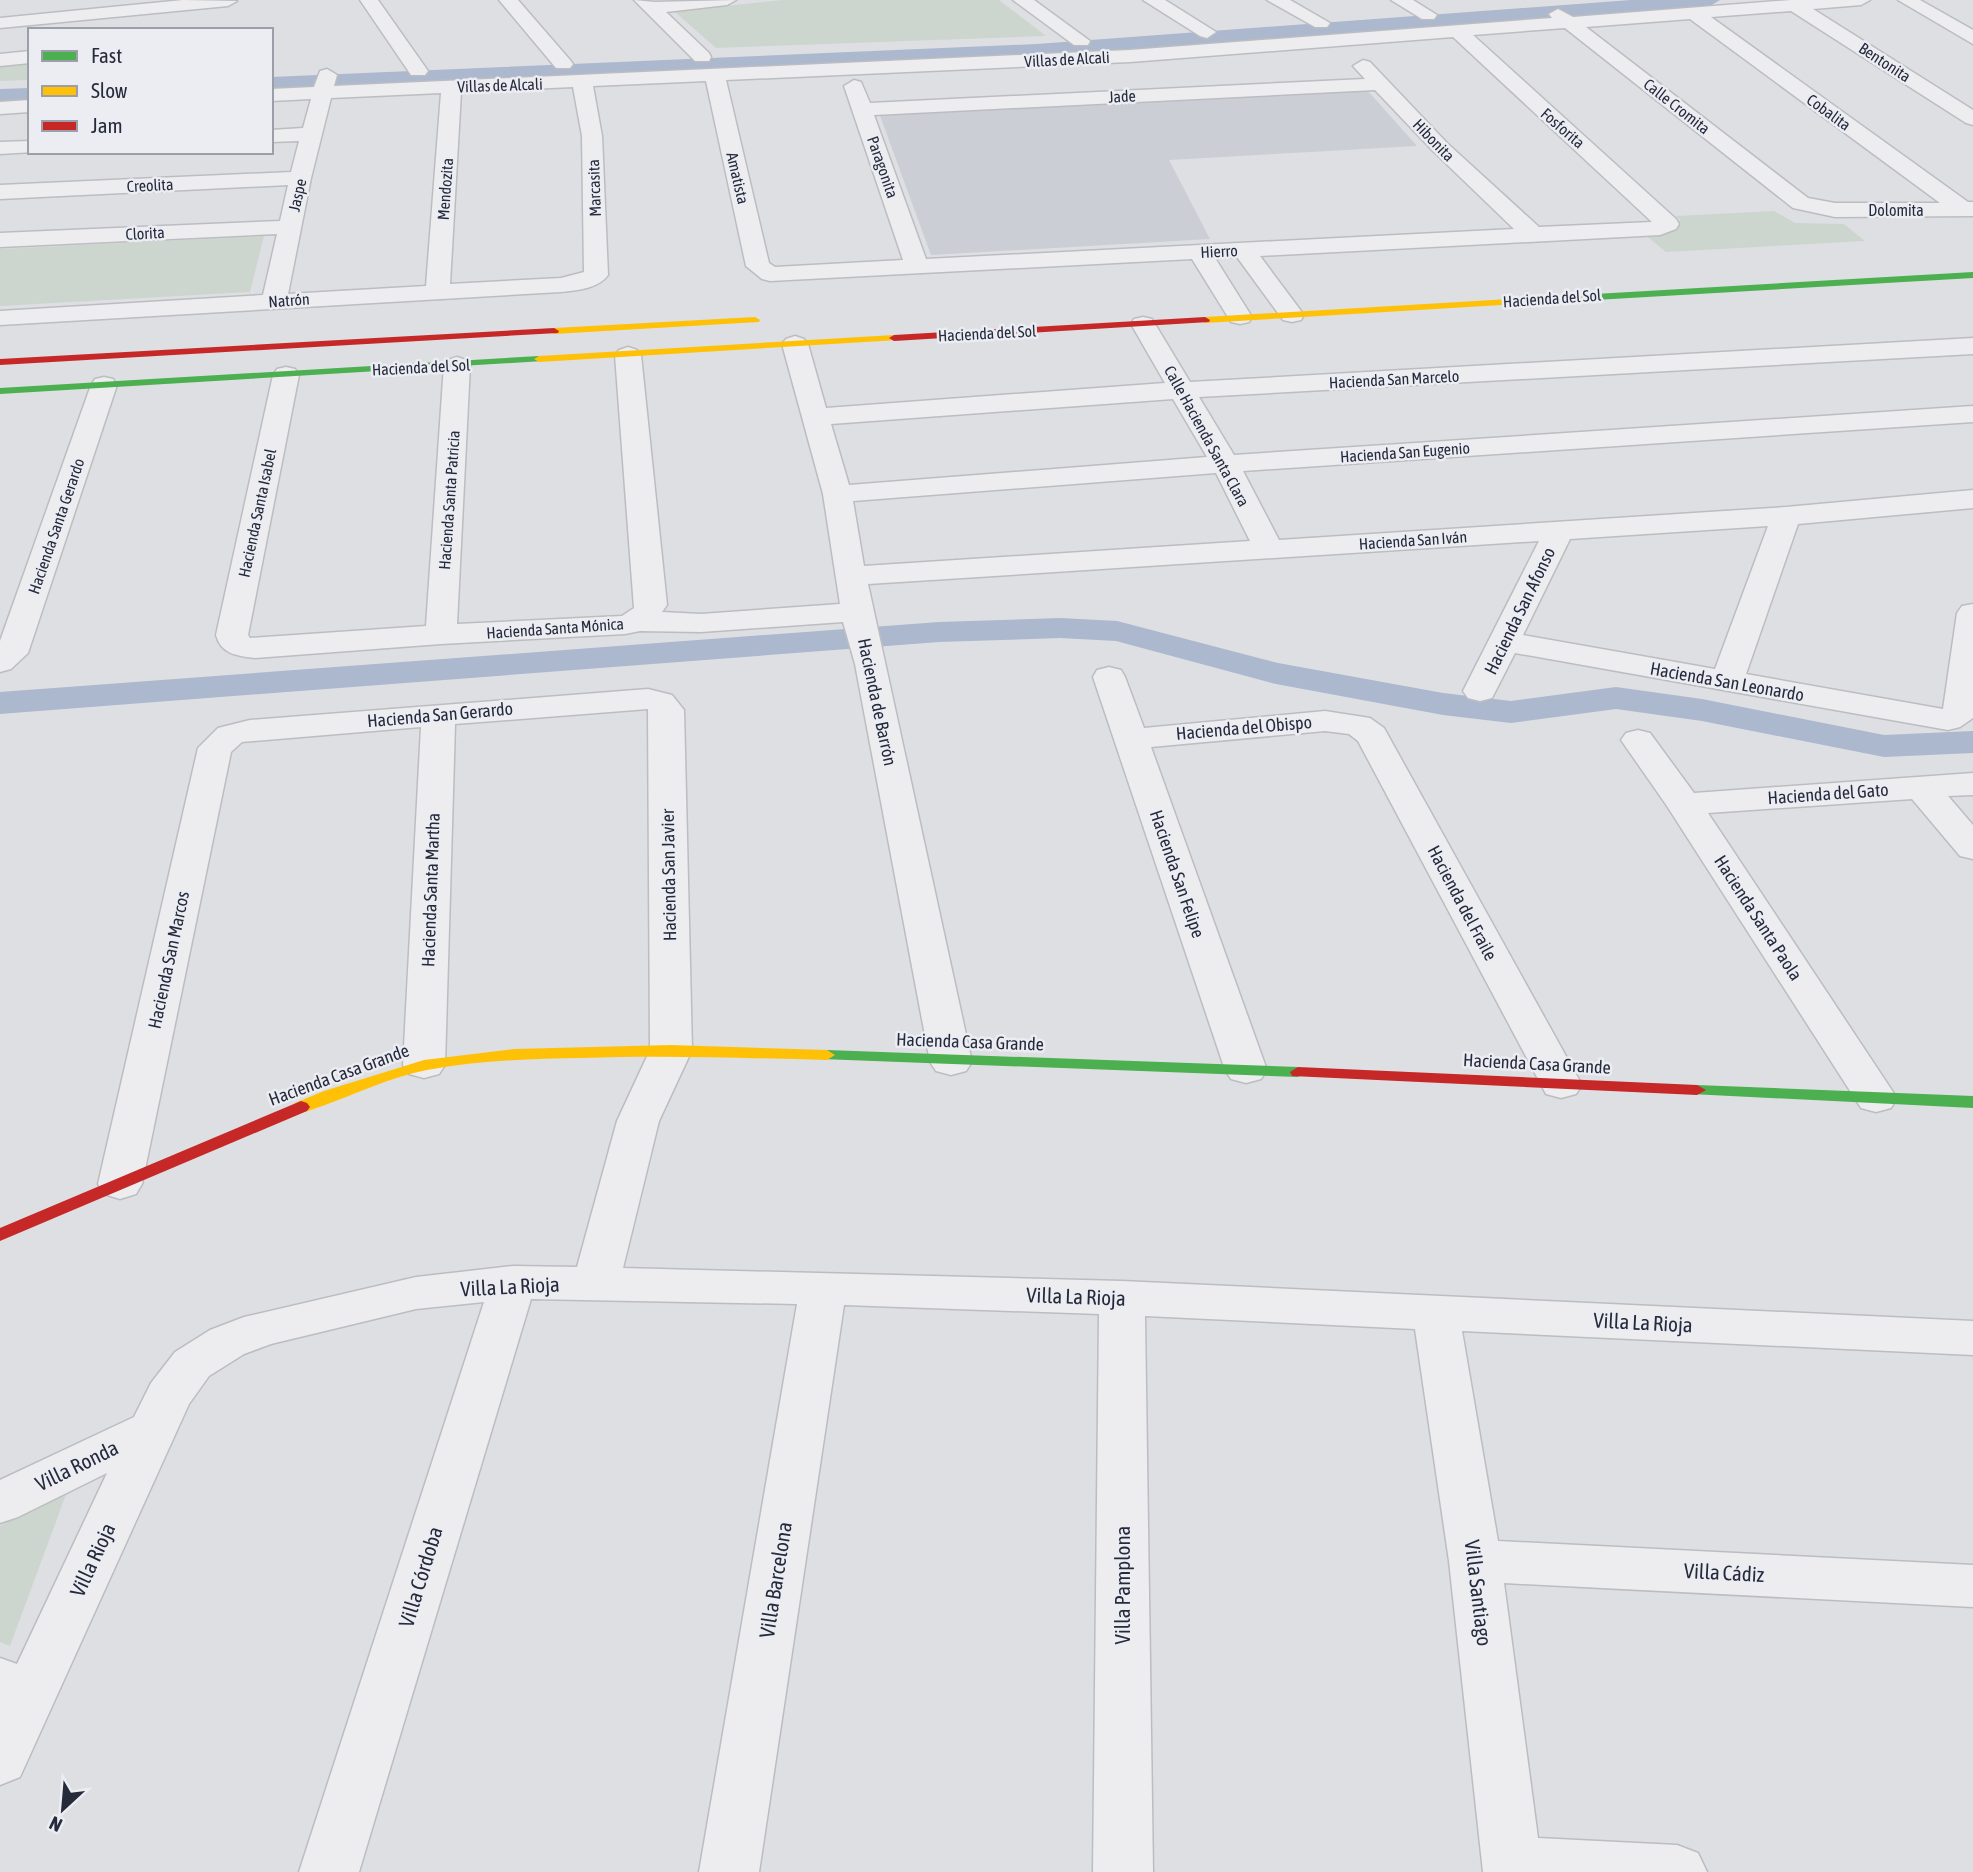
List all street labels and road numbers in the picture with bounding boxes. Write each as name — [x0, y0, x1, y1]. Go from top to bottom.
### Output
street label: Bentonita — [1856, 39, 1914, 85]
street label: Villas de Alcali — [1024, 48, 1110, 70]
street label: Villas de Alcali — [457, 75, 543, 95]
street label: Calle Cromita — [1640, 75, 1714, 137]
street label: Jade — [1108, 86, 1136, 106]
street label: Cobalita — [1804, 90, 1854, 134]
street label: Fosforita — [1538, 104, 1588, 152]
street label: Hibonita — [1410, 115, 1458, 165]
street label: Paragonita — [863, 134, 902, 201]
street label: Amatista — [723, 150, 753, 206]
street label: Mendozita — [434, 157, 456, 221]
street label: Marcasita — [584, 159, 604, 217]
street label: Creolita — [126, 175, 174, 195]
street label: Jaspe — [285, 177, 310, 213]
street label: Dolomita — [1868, 201, 1924, 219]
street label: Clorita — [125, 223, 165, 243]
street label: Hierro — [1200, 241, 1238, 261]
street label: Hacienda del Sol — [1502, 286, 1602, 310]
street label: Natrón — [268, 290, 310, 310]
street label: Hacienda del Sol — [937, 321, 1037, 345]
street label: Hacienda del Sol — [371, 355, 471, 379]
street label: Calle Hacienda Santa Clara — [1161, 363, 1253, 509]
street label: Hacienda San Marcelo — [1328, 367, 1460, 391]
street label: Hacienda Santa Patricia — [435, 430, 463, 570]
street label: Hacienda San Eugenio — [1340, 438, 1471, 467]
street label: Hacienda Santa Isabel — [235, 446, 280, 579]
street label: Hacienda Santa Gerardo — [24, 456, 88, 596]
street label: Hacienda San Iván — [1358, 527, 1468, 553]
street label: Hacienda San Afonso — [1480, 544, 1559, 678]
street label: Hacienda Santa Mónica — [486, 614, 624, 642]
street label: Hacienda de Barrón — [854, 636, 901, 768]
street label: Hacienda San Leonardo — [1648, 658, 1806, 705]
street label: Hacienda San Gerardo — [366, 698, 514, 731]
street label: Hacienda del Obispo — [1175, 711, 1313, 744]
street label: Hacienda del Gato — [1767, 779, 1889, 808]
street label: Hacienda San Felipe — [1146, 807, 1209, 940]
street label: Hacienda San Javier — [657, 808, 680, 941]
street label: Hacienda Santa Martha — [417, 812, 444, 968]
street label: Hacienda del Fraile — [1423, 842, 1502, 964]
street label: Hacienda Santa Paola — [1710, 851, 1807, 984]
street label: Hacienda San Marcos — [144, 889, 193, 1031]
street label: Hacienda Casa Grande — [896, 1028, 1044, 1055]
street label: Hacienda Casa Grande — [266, 1039, 412, 1110]
street label: Hacienda Casa Grande — [1463, 1049, 1611, 1078]
street label: Villa La Rioja — [460, 1271, 560, 1301]
street label: Villa La Rioja — [1026, 1282, 1126, 1310]
street label: Villa La Rioja — [1593, 1307, 1693, 1337]
street label: Villa Ronda — [31, 1435, 122, 1495]
street label: Villa Rioja — [65, 1519, 120, 1600]
street label: Villa Barcelona — [754, 1520, 796, 1640]
street label: Villa Córdoba — [393, 1523, 447, 1630]
street label: Villa Pamplona — [1110, 1526, 1134, 1644]
street label: Villa Santiago — [1461, 1538, 1497, 1647]
street label: Villa Cádiz — [1683, 1558, 1765, 1586]

